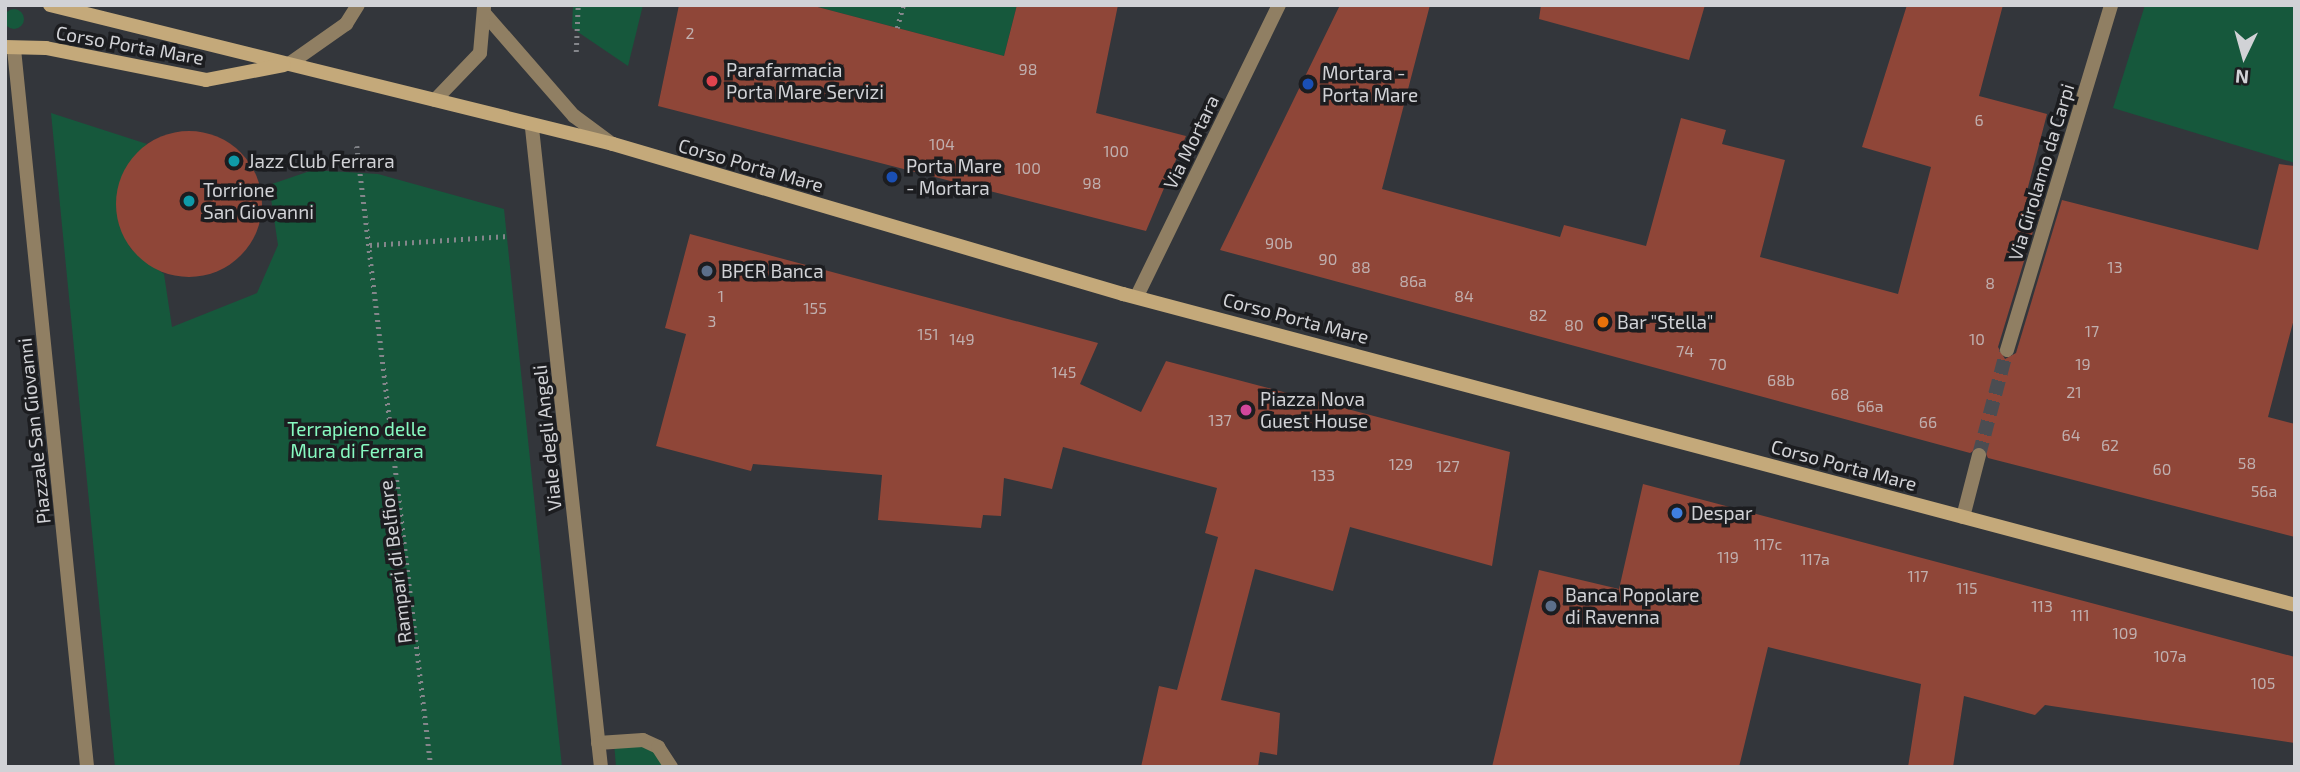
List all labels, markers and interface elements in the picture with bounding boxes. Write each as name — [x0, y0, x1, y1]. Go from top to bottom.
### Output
street label: Corso Porta Mare — [54, 21, 206, 69]
north arrow — [2209, 21, 2279, 91]
house number: 2 — [686, 23, 694, 43]
place label: Parafarmacia Porta Mare Servizi — [726, 59, 884, 103]
house number: 98 — [1019, 59, 1037, 79]
place label: Mortara - Porta Mare — [1322, 62, 1418, 106]
text: N — [2234, 65, 2250, 89]
marker: Parafarmacia Porta Mare Servizi — [704, 73, 720, 89]
marker: Mortara - Porta Mare — [1300, 76, 1316, 92]
street label: Via Girolamo da Carpi — [2003, 81, 2079, 263]
street label: Via Mortara — [1158, 91, 1224, 193]
house number: 6 — [1974, 110, 1984, 130]
street label: Corso Porta Mare — [676, 133, 826, 197]
house number: 104 — [929, 134, 955, 154]
house number: 100 — [1103, 141, 1129, 161]
place label: Jazz Club Ferrara — [248, 150, 395, 172]
marker: Jazz Club Ferrara — [226, 153, 242, 169]
place label: Porta Mare - Mortara — [906, 155, 1002, 199]
house number: 100 — [1015, 158, 1041, 178]
marker: Porta Mare - Mortara — [884, 169, 900, 185]
house number: 98 — [1083, 173, 1101, 193]
place label: Torrione San Giovanni — [203, 179, 314, 223]
marker: Torrione San Giovanni — [181, 193, 197, 209]
house number: 90b — [1265, 233, 1293, 253]
house number: 90 — [1319, 249, 1337, 269]
house number: 88 — [1351, 257, 1371, 277]
house number: 13 — [2107, 257, 2123, 277]
place label: BPER Banca — [721, 260, 824, 282]
marker: BPER Banca — [699, 263, 715, 279]
house number: 86a — [1399, 271, 1427, 291]
house number: 8 — [1985, 273, 1995, 293]
house number: 1 — [718, 286, 724, 306]
house number: 84 — [1454, 286, 1474, 306]
street label: Corso Porta Mare — [1221, 288, 1371, 348]
house number: 155 — [803, 298, 827, 318]
house number: 82 — [1529, 305, 1547, 325]
house number: 3 — [708, 311, 716, 331]
place label: Bar "Stella" — [1617, 311, 1714, 333]
marker: Bar "Stella" — [1595, 314, 1611, 330]
house number: 80 — [1564, 315, 1584, 335]
house number: 17 — [2085, 321, 2099, 341]
house number: 151 — [917, 324, 939, 344]
house number: 149 — [949, 329, 975, 349]
house number: 10 — [1969, 329, 1985, 349]
street label: Piazzale San Giovanni — [13, 337, 55, 525]
house number: 74 — [1676, 341, 1694, 361]
house number: 70 — [1709, 354, 1727, 374]
house number: 19 — [2075, 354, 2091, 374]
house number: 145 — [1052, 362, 1076, 382]
street label: Viale degli Angeli — [528, 364, 566, 512]
house number: 68b — [1767, 370, 1795, 390]
house number: 21 — [2066, 382, 2082, 402]
house number: 68 — [1831, 384, 1849, 404]
place label: Piazza Nova Guest House — [1260, 388, 1368, 432]
house number: 66a — [1856, 396, 1884, 416]
marker: Piazza Nova Guest House — [1238, 402, 1254, 418]
house number: 137 — [1208, 410, 1232, 430]
house number: 66 — [1919, 412, 1937, 432]
park label: Terrapieno delle Mura di Ferrara — [287, 418, 427, 462]
house number: 64 — [2062, 425, 2080, 445]
street label: Corso Porta Mare — [1769, 435, 1919, 495]
house number: 62 — [2101, 435, 2119, 455]
house number: 58 — [2238, 453, 2256, 473]
house number: 129 — [1389, 454, 1413, 474]
house number: 127 — [1436, 456, 1460, 476]
house number: 60 — [2153, 459, 2171, 479]
house number: 133 — [1311, 465, 1335, 485]
street label: Rampari di Belfiore — [374, 479, 416, 645]
house number: 56a — [2251, 481, 2277, 501]
place label: Despar — [1691, 502, 1753, 524]
marker: Despar — [1669, 505, 1685, 521]
house number: 117c — [1754, 534, 1782, 554]
house number: 119 — [1717, 547, 1739, 567]
house number: 117a — [1800, 549, 1830, 569]
house number: 117 — [1908, 566, 1928, 586]
house number: 115 — [1956, 578, 1978, 598]
place label: Banca Popolare di Ravenna — [1565, 584, 1700, 628]
house number: 113 — [2031, 596, 2053, 616]
marker: Banca Popolare di Ravenna — [1543, 598, 1559, 614]
house number: 111 — [2070, 605, 2090, 625]
house number: 109 — [2112, 623, 2138, 643]
house number: 107a — [2154, 646, 2186, 666]
house number: 105 — [2251, 673, 2275, 693]

